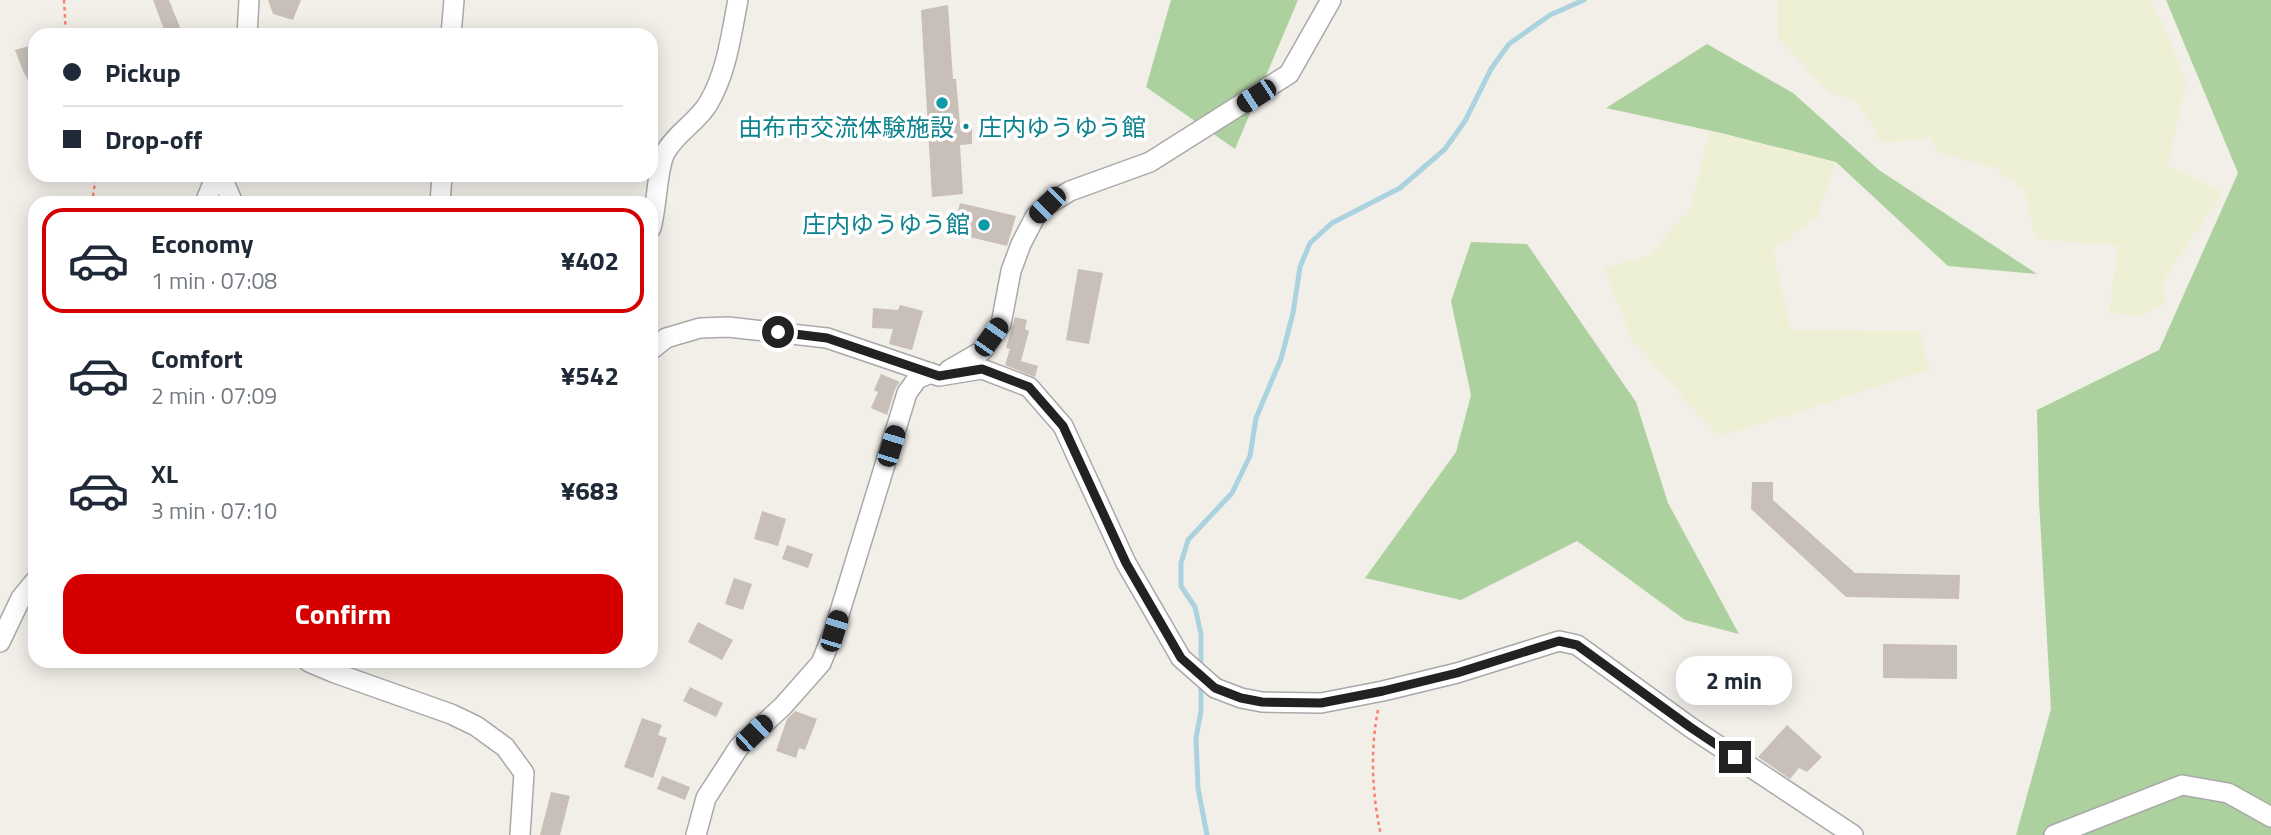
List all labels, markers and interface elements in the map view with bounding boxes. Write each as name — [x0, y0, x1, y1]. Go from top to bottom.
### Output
text: Pickup — [105, 53, 181, 92]
car — [1233, 76, 1280, 116]
marker: 由布市交流体験施設・庄内ゆうゆう館 — [934, 95, 950, 111]
place label: 由布市交流体験施設・庄内ゆうゆう館 — [738, 109, 1146, 145]
text: Drop-off — [105, 120, 202, 159]
car — [1025, 183, 1070, 227]
place label: 庄内ゆうゆう館 — [802, 206, 970, 242]
marker: 庄内ゆうゆう館 — [976, 217, 992, 233]
text: Economy — [151, 224, 253, 263]
icon: car — [67, 229, 130, 292]
text: ¥402 — [561, 241, 619, 280]
text: 1 min · 07:08 — [151, 263, 277, 298]
car — [971, 314, 1012, 360]
route start — [762, 316, 794, 348]
text: Comfort — [151, 339, 243, 378]
icon: car — [67, 344, 130, 407]
text: ¥542 — [561, 356, 619, 395]
text: 2 min · 07:09 — [151, 378, 277, 413]
car — [875, 423, 908, 469]
text: XL — [151, 454, 178, 493]
icon: car — [67, 459, 130, 522]
text: ¥683 — [561, 471, 619, 510]
text: 3 min · 07:10 — [151, 493, 277, 528]
button: Confirm — [63, 574, 623, 654]
car — [818, 608, 851, 654]
callout: 2 min — [1677, 656, 1793, 704]
text: 2 min — [1706, 663, 1762, 698]
car — [732, 711, 777, 755]
route end — [1719, 741, 1751, 773]

